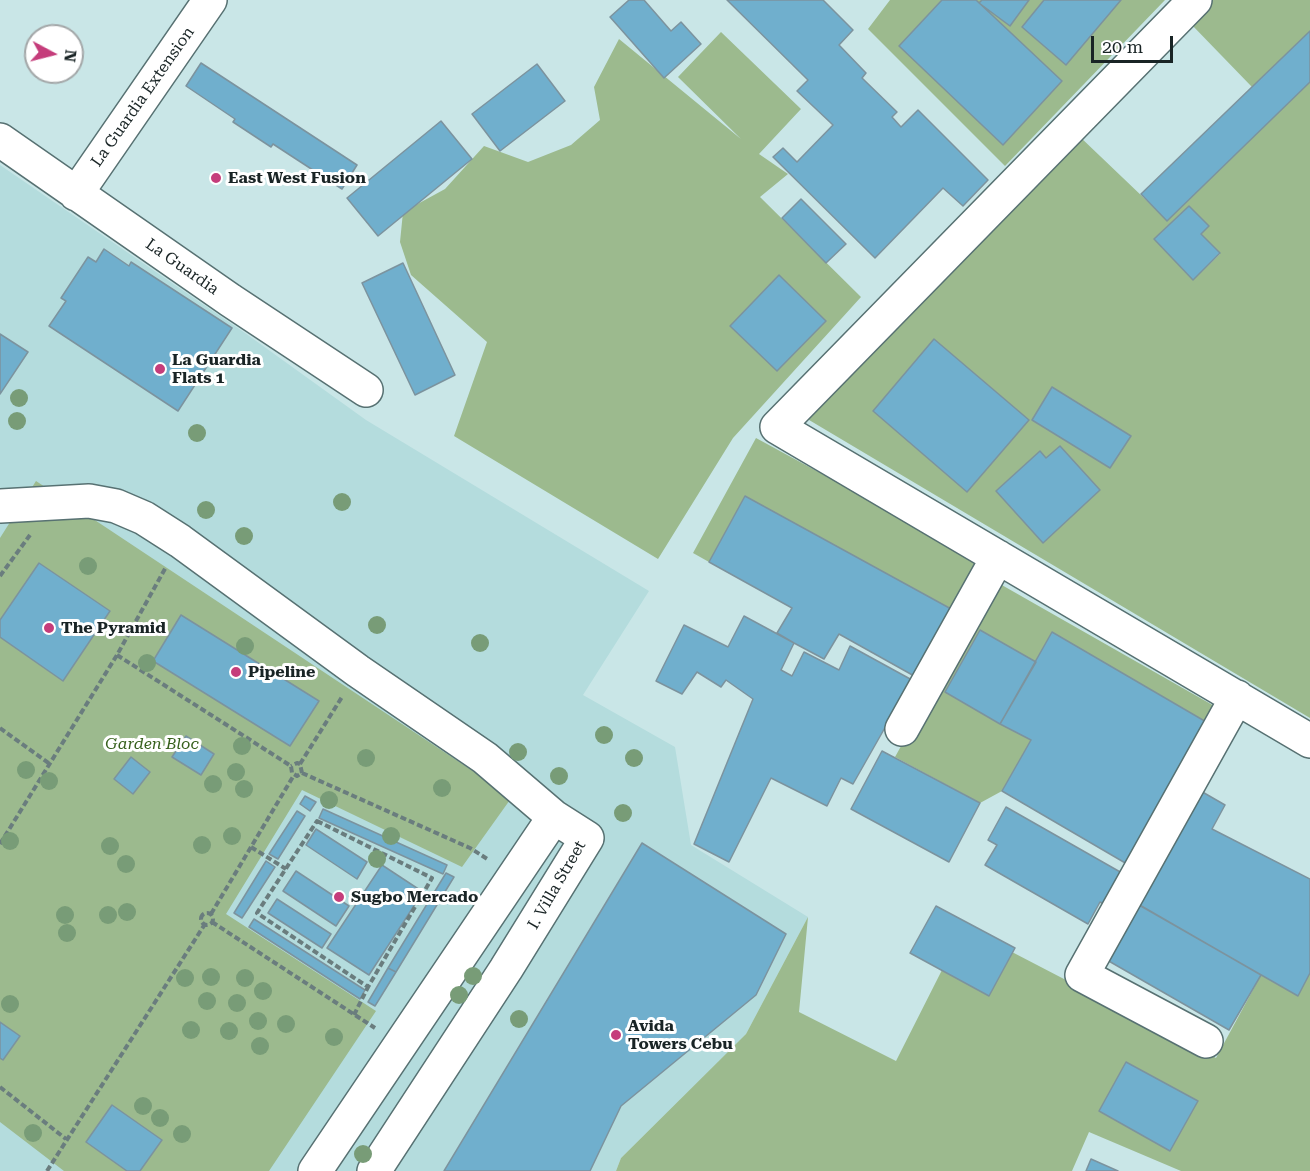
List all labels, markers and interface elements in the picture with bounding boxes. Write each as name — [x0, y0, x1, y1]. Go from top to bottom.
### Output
street label: La Guardia Extension — [87, 23, 199, 171]
north arrow — [24, 24, 84, 84]
scale bar — [1094, 24, 1176, 62]
text: 20 m — [1102, 36, 1143, 57]
text: N — [60, 49, 81, 63]
place label: East West Fusion — [228, 168, 366, 188]
marker: East West Fusion — [209, 171, 223, 185]
street label: La Guardia — [142, 235, 222, 299]
place label: La Guardia Flats 1 — [172, 350, 261, 388]
marker: La Guardia Flats 1 — [153, 362, 167, 376]
place label: The Pyramid — [61, 618, 166, 638]
marker: The Pyramid — [42, 621, 56, 635]
place label: Pipeline — [248, 662, 315, 682]
marker: Pipeline — [229, 665, 243, 679]
park label: Garden Bloc — [105, 734, 199, 754]
street label: I. Villa Street — [524, 837, 590, 933]
place label: Sugbo Mercado — [351, 887, 478, 907]
marker: Sugbo Mercado — [332, 890, 346, 904]
place label: Avida Towers Cebu — [628, 1016, 733, 1054]
marker: Avida Towers Cebu — [609, 1028, 623, 1042]

